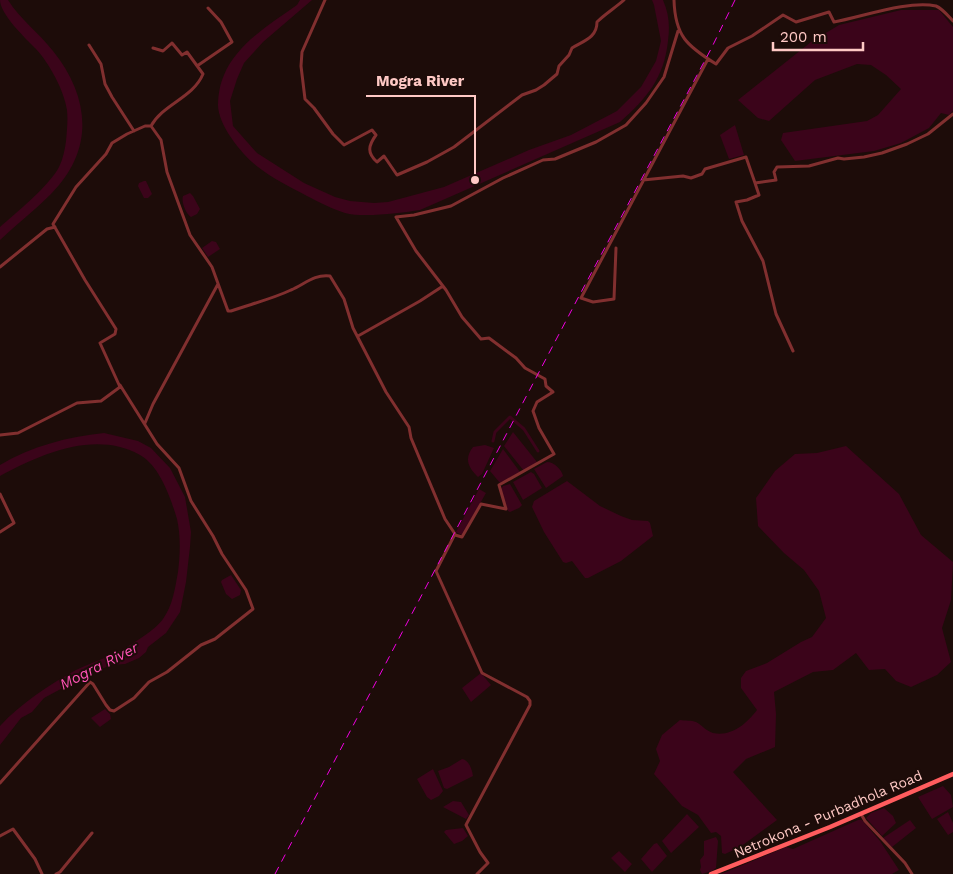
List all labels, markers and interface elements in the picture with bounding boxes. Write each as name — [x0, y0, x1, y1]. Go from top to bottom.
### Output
scale bar — [773, 20, 863, 52]
text: 200 m — [780, 28, 827, 46]
callout: Mogra River — [366, 66, 475, 96]
text: Mogra River — [376, 72, 465, 90]
water label: Mogra River — [57, 638, 142, 694]
street label: Netrokona - Purbadhola Road — [731, 767, 925, 861]

